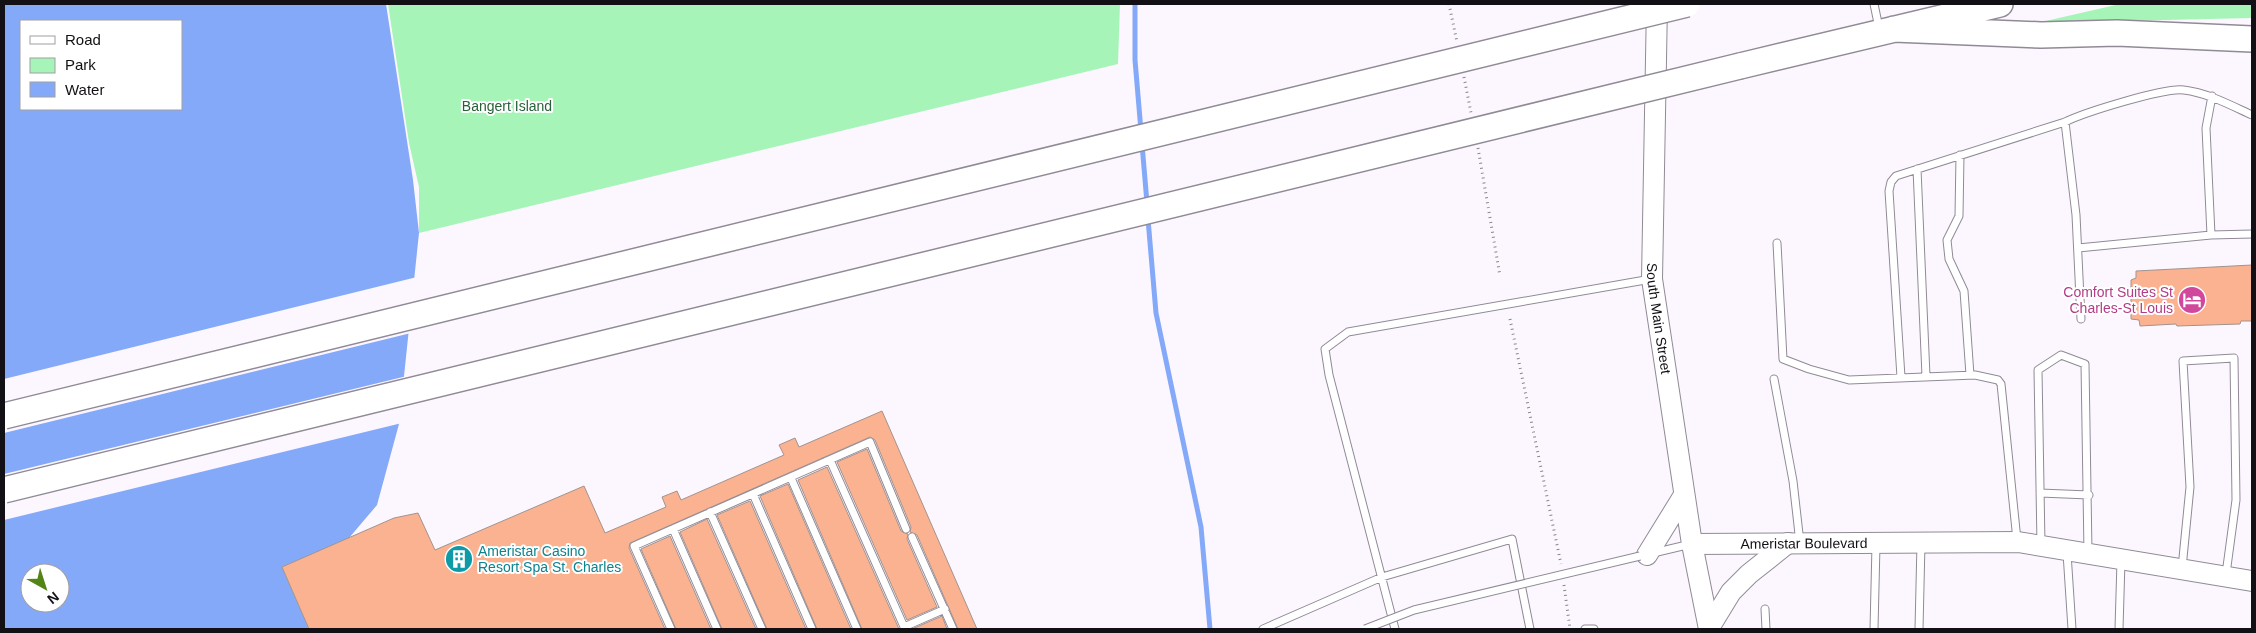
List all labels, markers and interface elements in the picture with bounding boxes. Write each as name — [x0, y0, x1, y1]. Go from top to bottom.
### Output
legend — [20, 20, 182, 110]
text: Road — [65, 31, 101, 48]
text: Park — [65, 56, 96, 73]
text: Water — [65, 81, 104, 98]
park label: Bangert Island — [462, 98, 552, 114]
street label: South Main Street — [1644, 263, 1674, 375]
place label: Comfort Suites St Charles-St Louis — [2063, 284, 2173, 316]
hotel icon: Comfort Suites St Charles-St Louis — [2177, 285, 2207, 315]
street label: Ameristar Boulevard — [1740, 535, 1868, 552]
place label: Ameristar Casino Resort Spa St. Charles — [478, 543, 621, 575]
building icon: Ameristar Casino Resort Spa St. Charles — [444, 544, 474, 574]
north arrow — [20, 563, 70, 613]
text: N — [44, 589, 62, 608]

